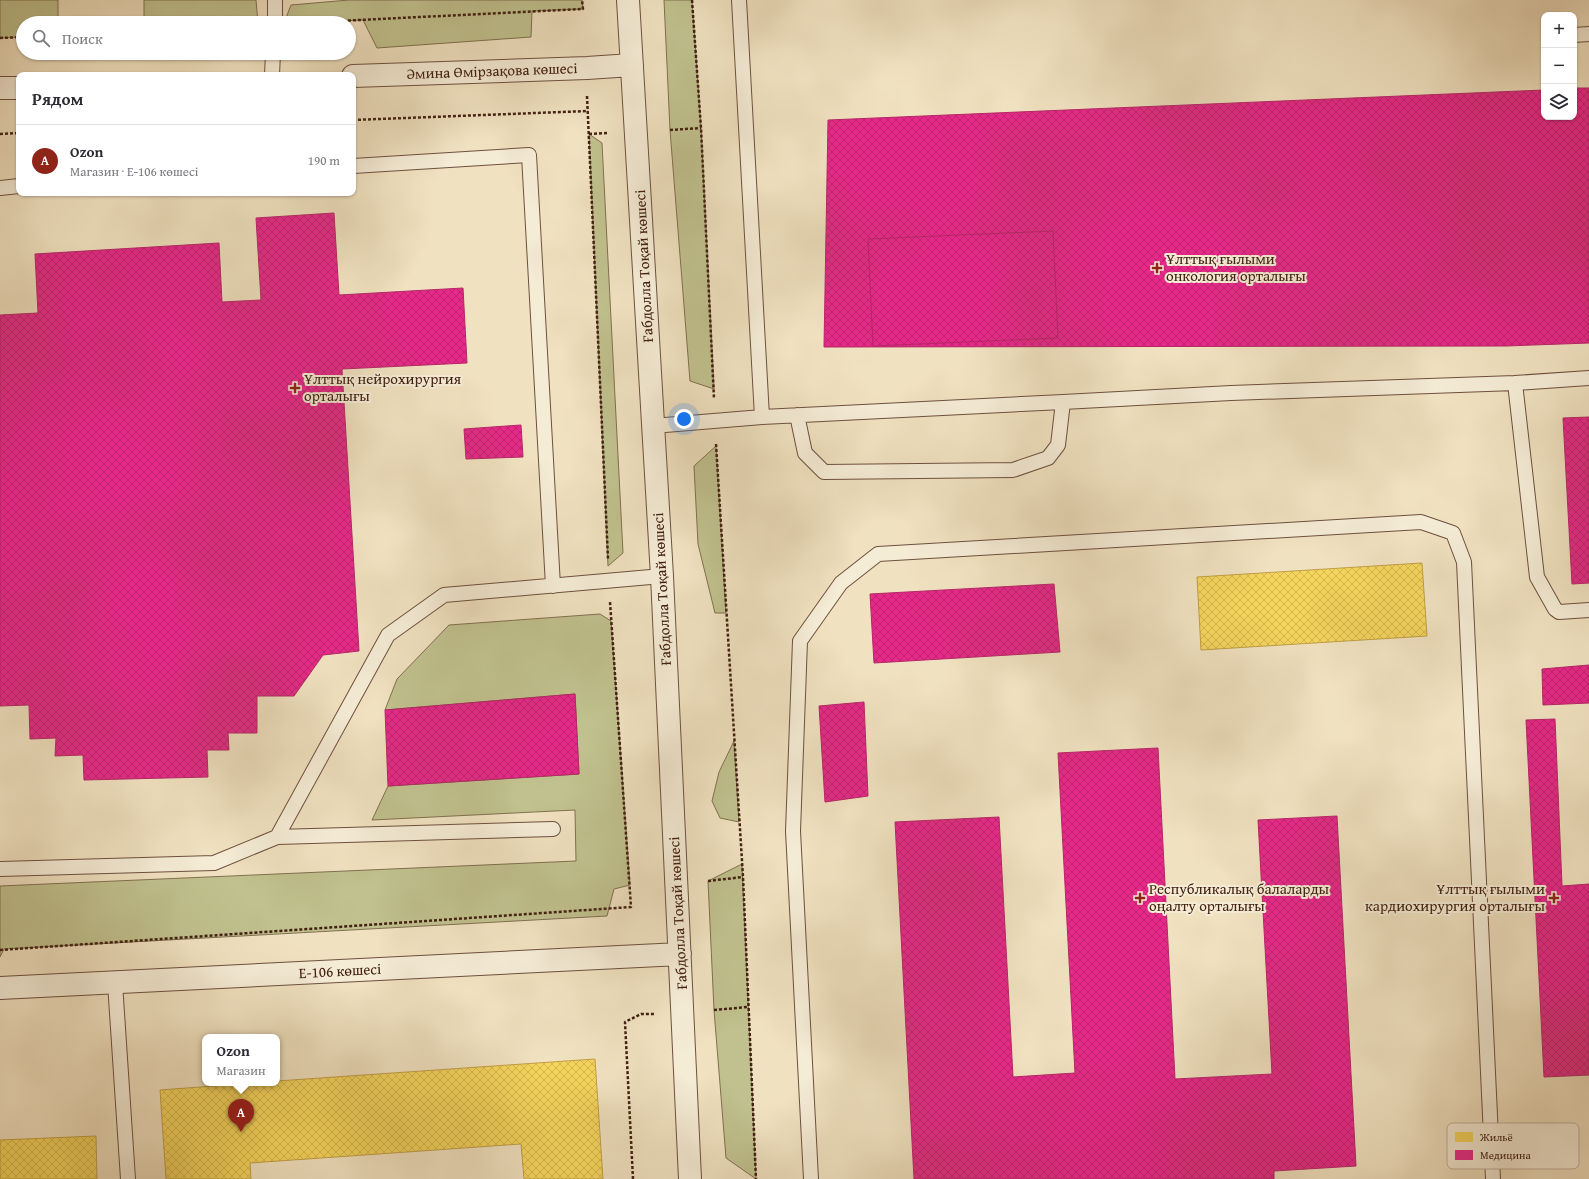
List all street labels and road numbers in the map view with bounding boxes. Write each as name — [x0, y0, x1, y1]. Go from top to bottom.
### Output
street label: Әмина Өмірзақова көшесі — [406, 57, 578, 84]
street label: Ғабдолла Тоқай көшесі — [629, 189, 658, 343]
street label: Ғабдолла Тоқай көшесі — [647, 512, 676, 666]
street label: Ғабдолла Тоқай көшесі — [663, 836, 692, 990]
street label: Е-106 көшесі — [298, 958, 382, 983]

